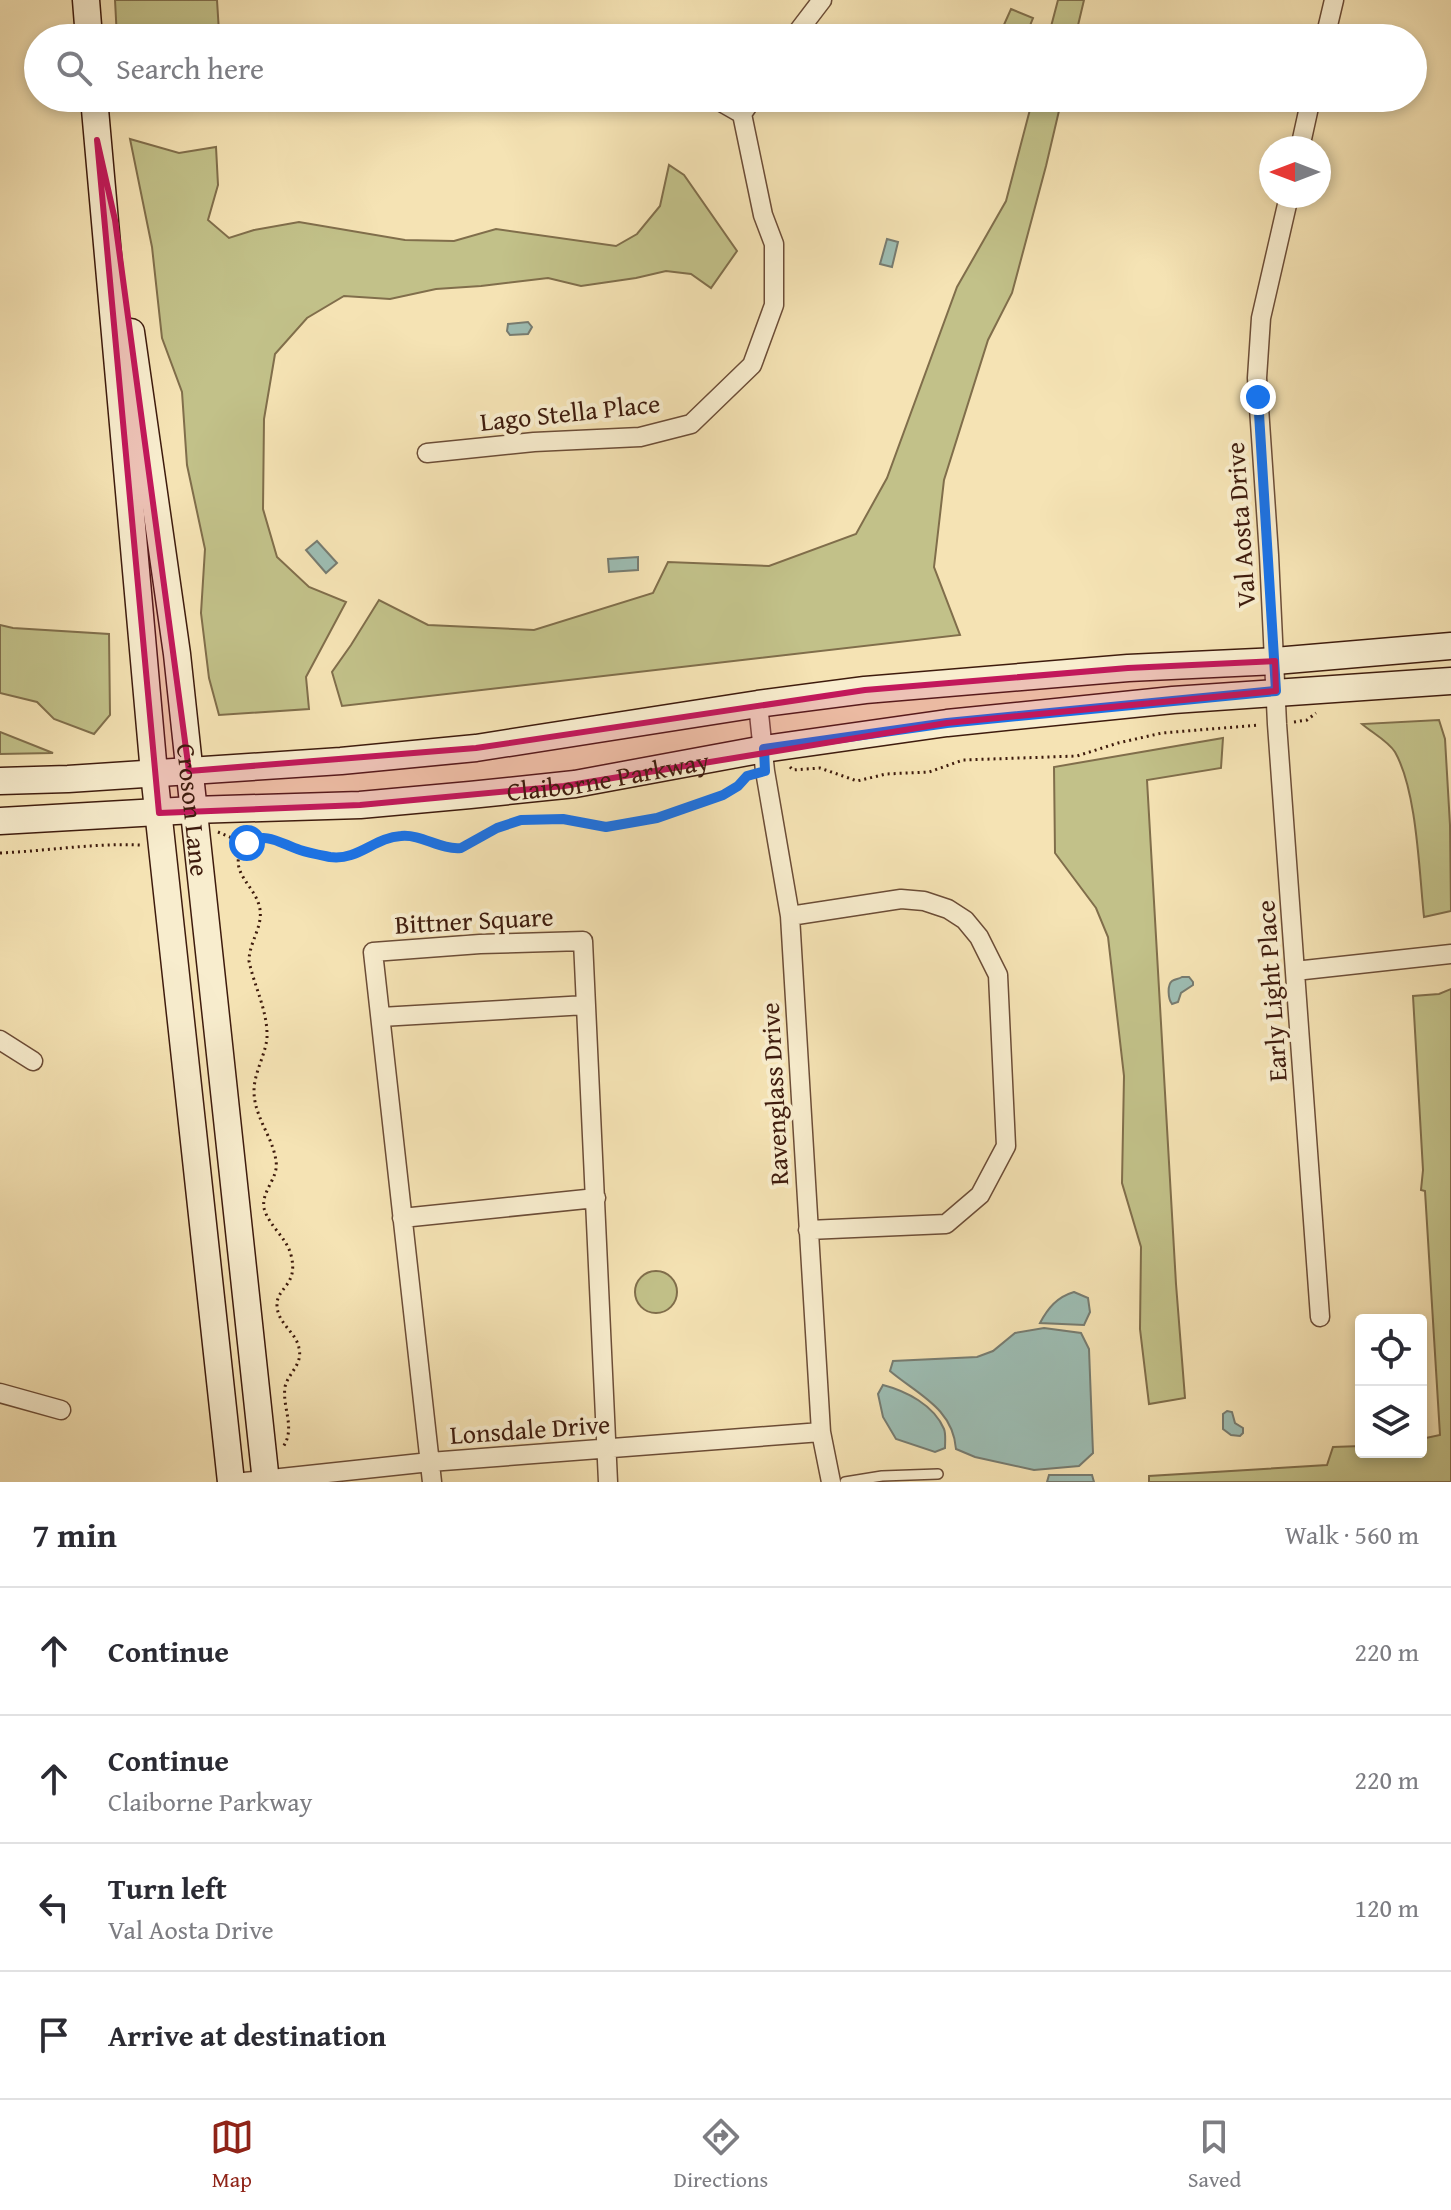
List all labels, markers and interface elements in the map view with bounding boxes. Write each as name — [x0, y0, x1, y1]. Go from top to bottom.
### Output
search box — [24, 24, 1427, 112]
icon: search — [52, 46, 96, 90]
text: Search here — [116, 46, 264, 90]
north arrow — [1259, 136, 1331, 208]
route end — [1240, 379, 1276, 415]
street label: Lago Stella Place — [478, 383, 662, 441]
street label: Val Aosta Drive — [1215, 441, 1265, 609]
street label: Claiborne Parkway — [505, 740, 712, 811]
street label: Croson Lane — [167, 741, 220, 878]
route start — [229, 825, 265, 861]
street label: Bittner Square — [394, 896, 554, 944]
street label: Early Light Place — [1245, 899, 1297, 1083]
street label: Ravenglass Drive — [750, 1001, 798, 1187]
map controls — [1355, 1314, 1427, 1458]
button: locate — [1355, 1314, 1427, 1386]
button: layers — [1355, 1386, 1427, 1458]
street label: Lonsdale Drive — [449, 1404, 611, 1454]
text: 7 min — [32, 1510, 117, 1559]
text: Walk · 560 m — [1285, 1515, 1419, 1554]
icon: ahead — [32, 1629, 76, 1673]
text: Continue — [108, 1629, 229, 1673]
text: 220 m — [1354, 1632, 1419, 1671]
text: Continue — [108, 1738, 229, 1782]
icon: ahead — [32, 1757, 76, 1801]
text: 220 m — [1354, 1760, 1419, 1799]
text: Claiborne Parkway — [108, 1782, 312, 1821]
text: Turn left — [108, 1866, 227, 1910]
icon: left — [32, 1885, 76, 1929]
text: 120 m — [1354, 1888, 1419, 1927]
text: Val Aosta Drive — [108, 1910, 274, 1949]
icon: arrive — [32, 2013, 76, 2057]
text: Arrive at destination — [108, 2013, 386, 2057]
tab: Map — [210, 2115, 254, 2195]
tab: Directions — [674, 2115, 768, 2195]
tab: Saved — [1188, 2115, 1241, 2195]

